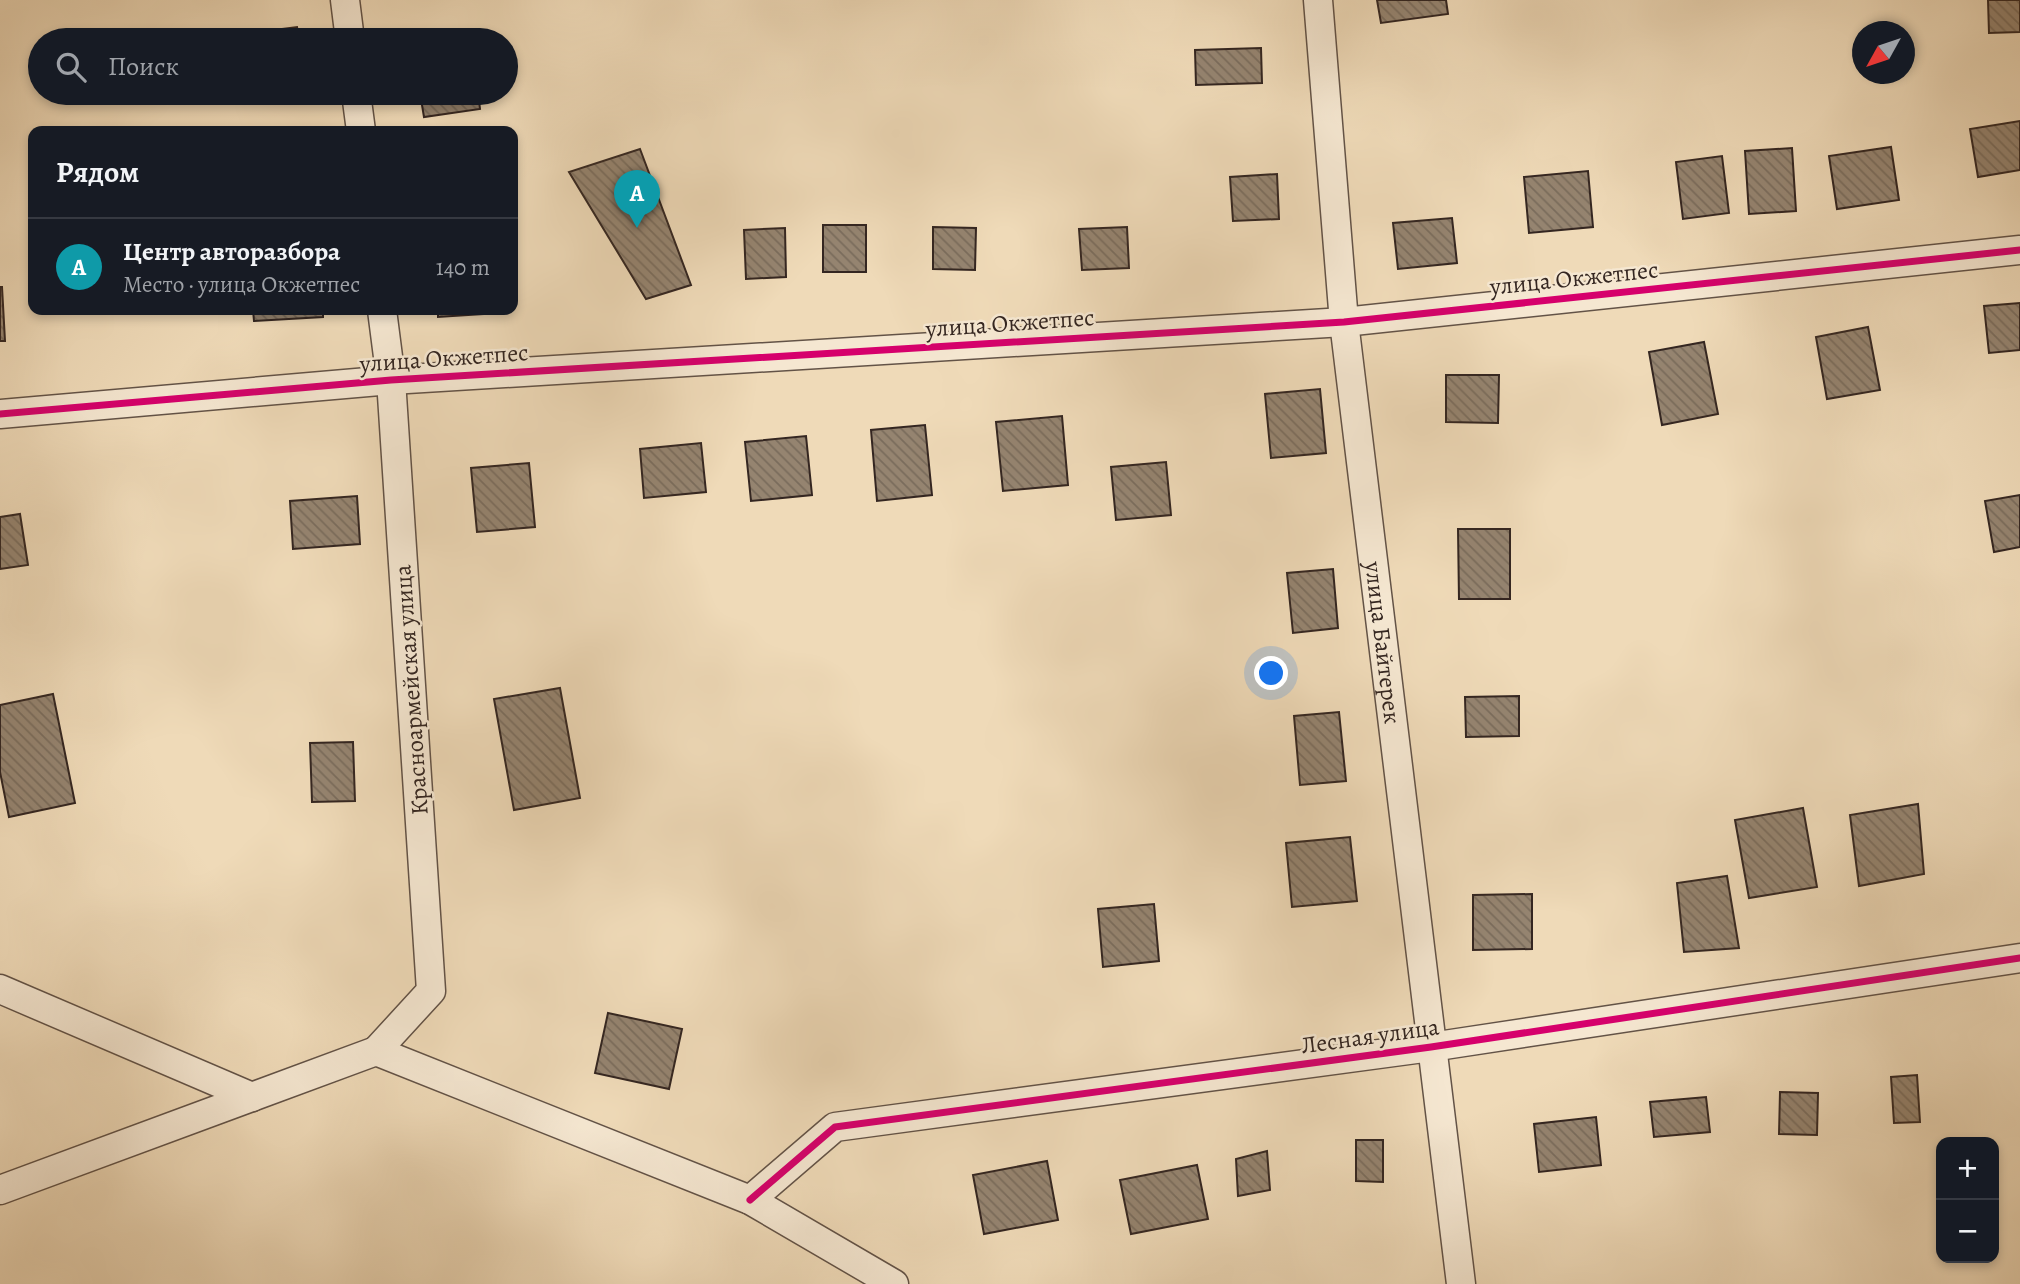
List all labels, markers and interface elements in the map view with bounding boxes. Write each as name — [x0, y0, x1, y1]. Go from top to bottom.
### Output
north arrow — [1852, 21, 1915, 84]
search box — [28, 28, 518, 105]
icon: search — [52, 48, 90, 86]
text: Поиск — [108, 49, 179, 84]
text: Рядом — [56, 152, 139, 192]
pin: A — [614, 170, 660, 228]
text: Центр авторазбора — [123, 234, 340, 269]
text: A — [72, 252, 86, 283]
text: 140 m — [436, 252, 490, 283]
street label: улица Окжетпес — [1487, 253, 1660, 303]
text: Место · улица Окжетпес — [123, 269, 360, 300]
street label: улица Окжетпес — [923, 301, 1096, 345]
street label: улица Окжетпес — [357, 336, 530, 380]
street label: улица Байтерек — [1357, 559, 1409, 726]
street label: Красноармейская улица — [386, 564, 436, 816]
your location — [1254, 656, 1288, 690]
street label: Лесная улица — [1299, 1010, 1441, 1062]
map controls — [1936, 1137, 1999, 1263]
button: + — [1936, 1137, 1999, 1200]
button: − — [1936, 1200, 1999, 1263]

